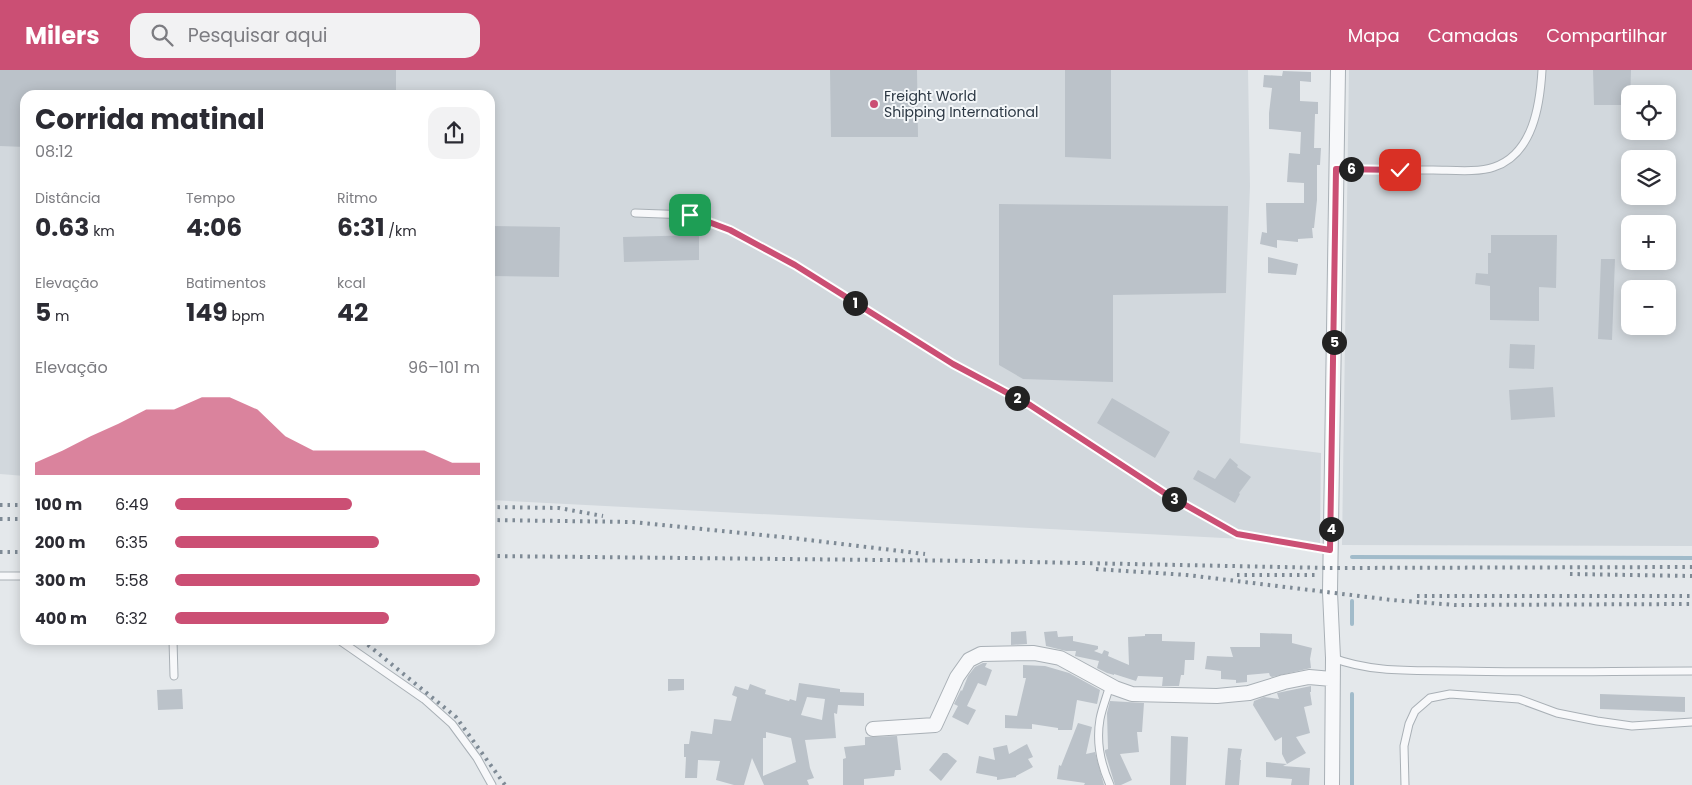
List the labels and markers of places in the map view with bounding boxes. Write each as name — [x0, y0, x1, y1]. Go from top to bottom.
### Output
place label: Freight World Shipping International — [884, 86, 1038, 122]
marker: Freight World Shipping International — [868, 98, 880, 110]
pin — [1379, 149, 1421, 191]
pin: 6 — [1338, 156, 1364, 182]
pin — [669, 194, 711, 236]
pin: 1 — [842, 290, 868, 316]
pin: 5 — [1322, 330, 1346, 354]
pin: 2 — [1004, 386, 1030, 410]
pin: 3 — [1162, 486, 1186, 512]
pin: 4 — [1318, 516, 1344, 542]

